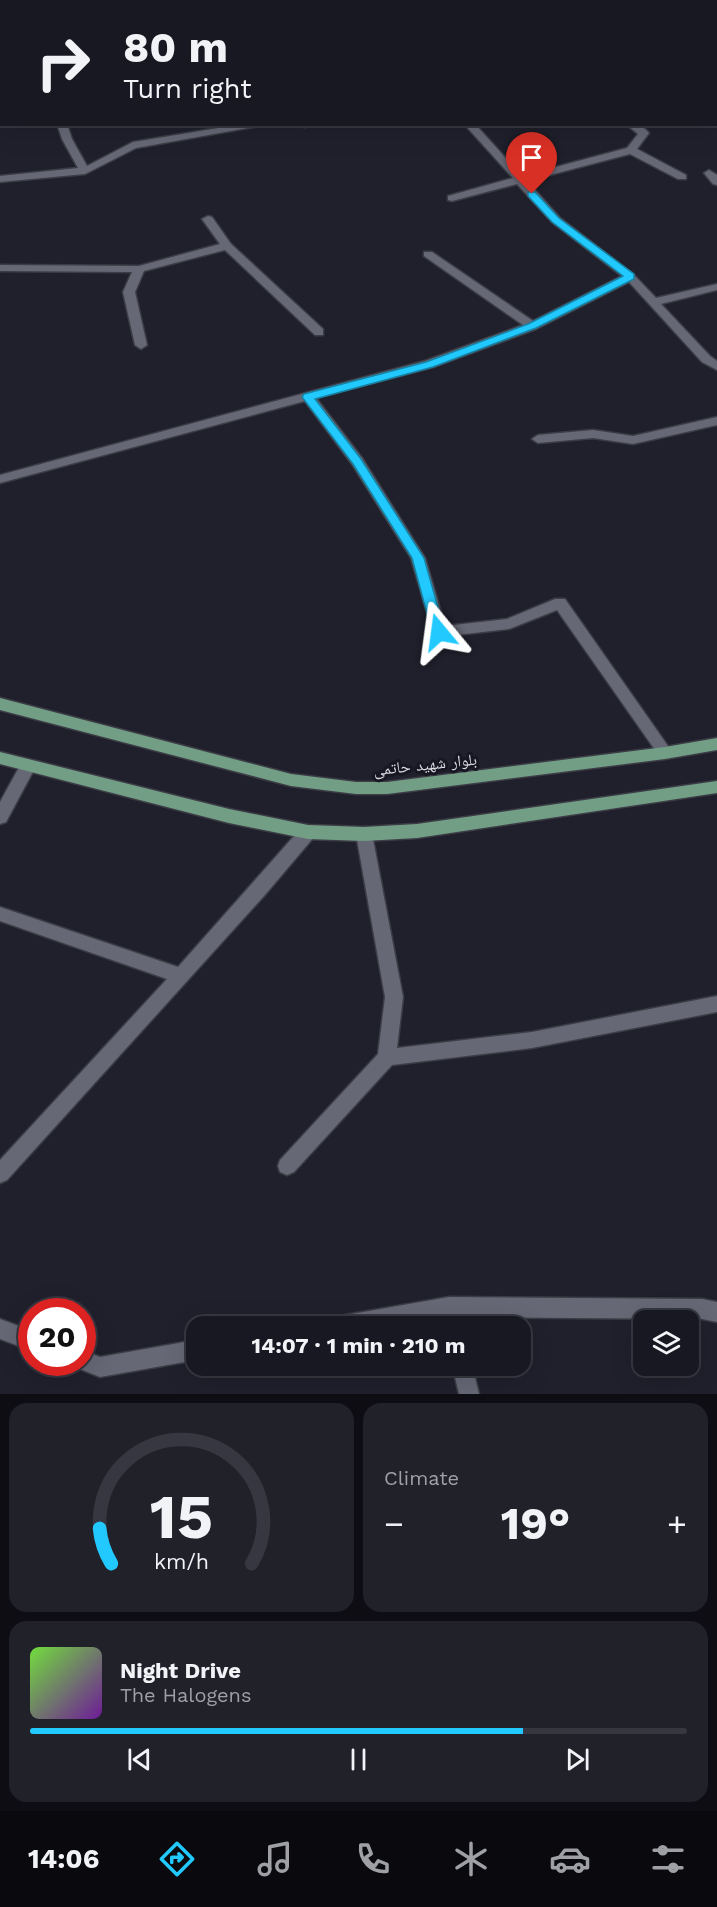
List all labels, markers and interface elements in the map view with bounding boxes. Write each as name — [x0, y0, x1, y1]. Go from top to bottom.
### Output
text: 80 m — [123, 23, 228, 72]
icon: right — [24, 24, 102, 102]
text: Turn right — [123, 73, 252, 105]
pin — [506, 132, 557, 194]
icon: arrive — [515, 141, 548, 174]
position arrow — [407, 600, 471, 664]
street label: بلوار شهید حاتمی — [372, 750, 478, 780]
speed limit sign: 20 — [18, 1298, 96, 1376]
map controls — [633, 1310, 699, 1376]
button: layers — [633, 1310, 699, 1376]
text: 14:07 · 1 min · 210 m — [251, 1333, 466, 1358]
text: Climate — [384, 1466, 459, 1490]
text: 15 — [150, 1480, 213, 1553]
text: 19° — [501, 1497, 570, 1550]
text: − — [384, 1504, 404, 1543]
text: + — [667, 1504, 687, 1543]
text: km/h — [154, 1550, 209, 1575]
text: Night Drive — [120, 1658, 241, 1683]
text: The Halogens — [120, 1683, 252, 1707]
icon: previous — [123, 1743, 156, 1776]
icon: pause — [342, 1743, 375, 1776]
icon: next — [561, 1743, 594, 1776]
icon: directions — [156, 1838, 198, 1880]
icon: music — [254, 1838, 296, 1880]
icon: phone — [352, 1838, 394, 1880]
icon: climate — [450, 1838, 492, 1880]
icon: car — [549, 1838, 591, 1880]
icon: filters — [647, 1838, 689, 1880]
text: 14:06 — [28, 1843, 99, 1875]

